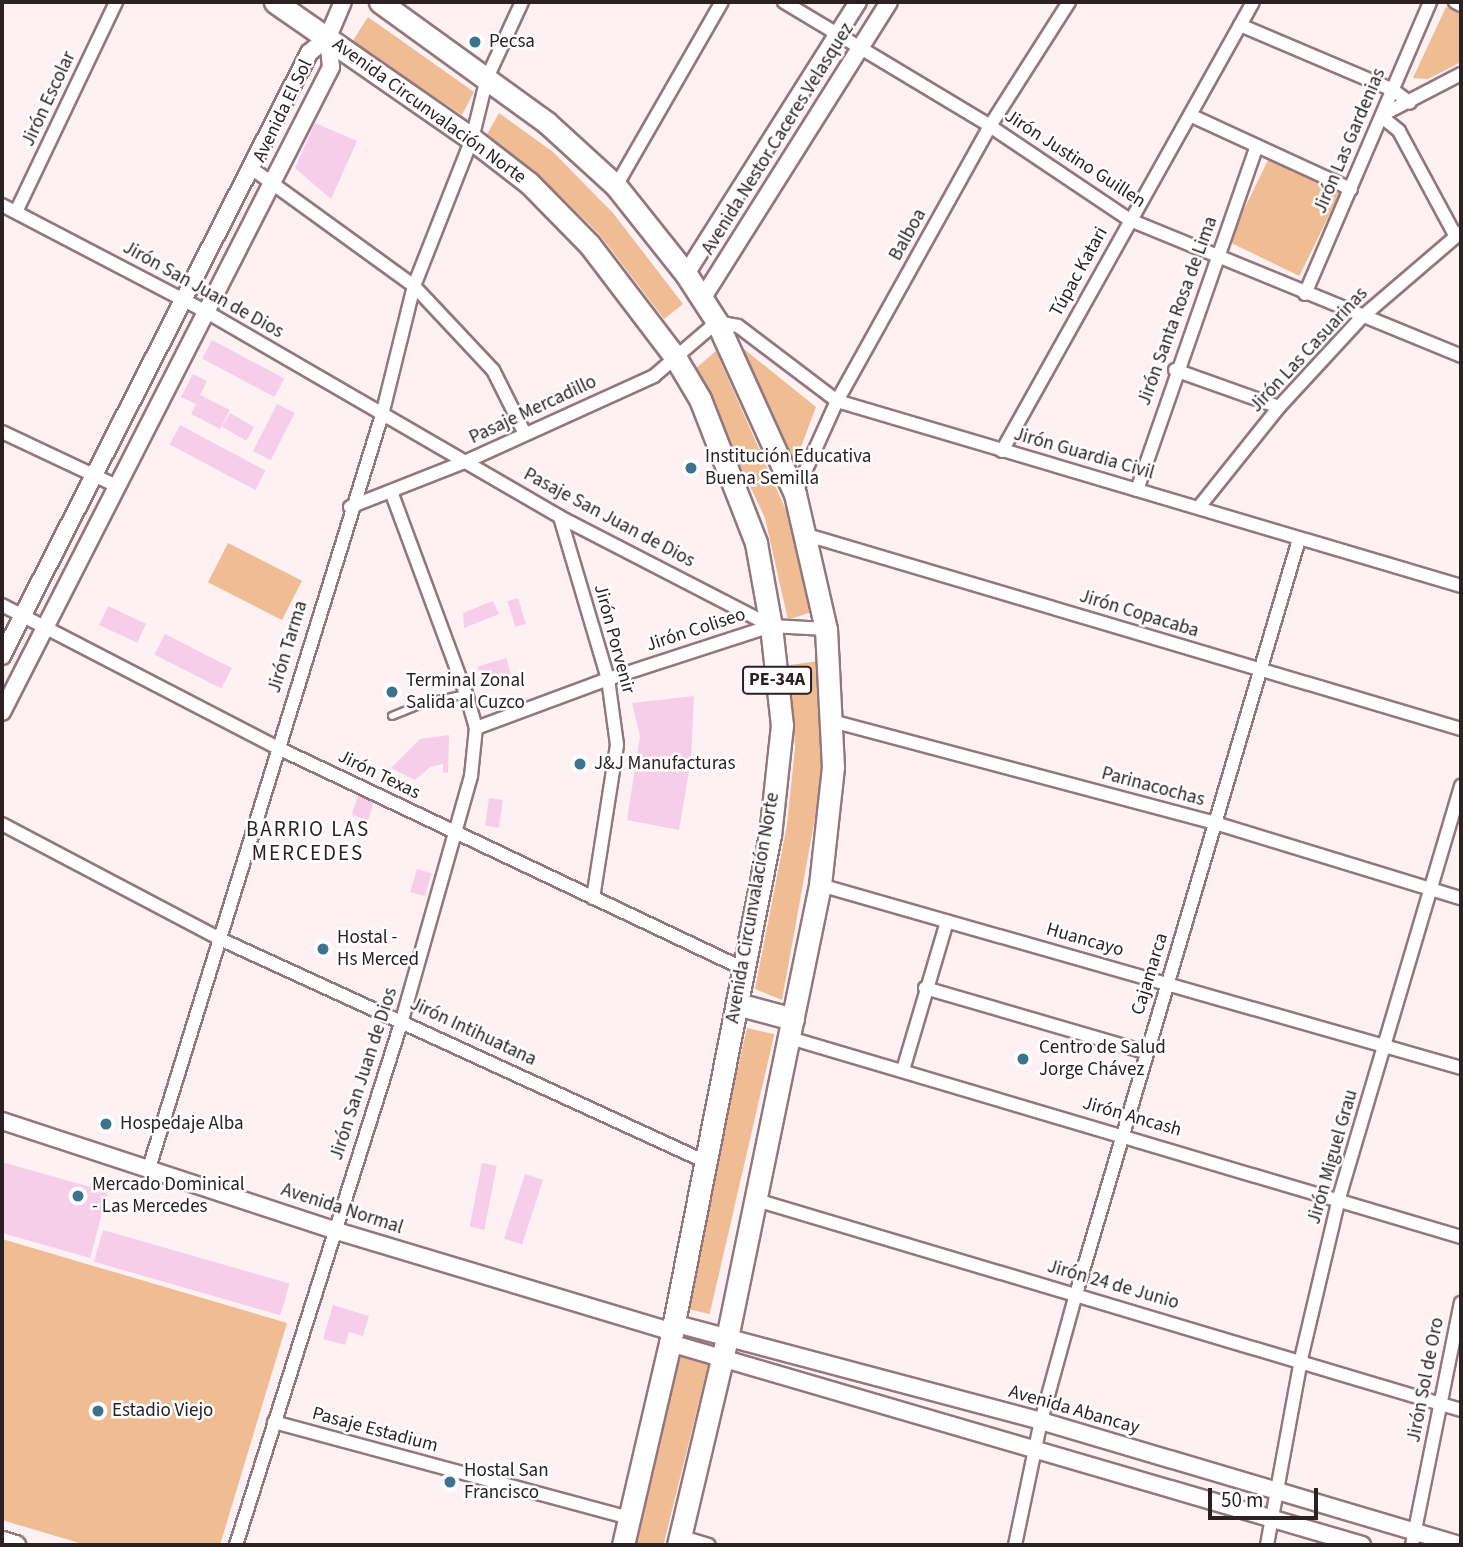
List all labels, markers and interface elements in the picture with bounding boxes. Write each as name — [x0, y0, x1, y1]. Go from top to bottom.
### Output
street label: Avenida Nestor Caceres Velasquez — [697, 19, 859, 259]
place label: Pecsa — [489, 31, 535, 53]
street label: Avenida Circunvalación Norte — [328, 33, 530, 189]
marker: Pecsa — [467, 34, 483, 50]
street label: Jirón Escolar — [17, 48, 81, 150]
street label: Avenida El Sol — [248, 56, 318, 166]
street label: Jirón Las Gardenias — [1309, 65, 1391, 217]
street label: Jirón Justino Guillen — [1000, 105, 1150, 213]
street label: Balboa — [885, 205, 931, 265]
street label: Jirón Santa Rosa de Lima — [1133, 213, 1223, 409]
street label: Túpac Katari — [1045, 223, 1113, 321]
street label: Jirón San Juan de Dios — [119, 236, 287, 344]
street label: Jirón Las Casuarinas — [1245, 283, 1373, 417]
street label: Pasaje Mercadillo — [466, 371, 600, 449]
street label: Jirón Guardia Civil — [1011, 423, 1157, 485]
place label: Institución Educativa Buena Semilla — [705, 446, 871, 490]
marker: Institución Educativa Buena Semilla — [683, 460, 699, 476]
street label: Pasaje San Juan de Dios — [520, 463, 698, 573]
street label: Jirón Porvenir — [588, 582, 640, 696]
street label: Jirón Copacaba — [1077, 585, 1201, 643]
street label: Jirón Tarma — [263, 598, 313, 696]
street label: Jirón Coliseo — [643, 603, 749, 657]
road number: PE-34A — [742, 666, 812, 694]
place label: Terminal Zonal Salida al Cuzco — [406, 670, 525, 714]
marker: Terminal Zonal Salida al Cuzco — [384, 684, 400, 700]
street label: Jirón Texas — [334, 745, 424, 805]
place label: J&J Manufacturas — [594, 753, 735, 775]
marker: J&J Manufacturas — [572, 756, 588, 772]
street label: Parinacochas — [1099, 762, 1207, 812]
street label: Avenida Circunvalación Norte — [721, 791, 785, 1025]
district label: BARRIO LAS MERCEDES — [247, 816, 369, 866]
street label: Huancayo — [1043, 918, 1127, 962]
place label: Hostal - Hs Merced — [337, 927, 419, 971]
street label: Cajamarca — [1127, 930, 1173, 1018]
marker: Hostal - Hs Merced — [315, 941, 331, 957]
street label: Jirón San Juan de Dios — [325, 985, 403, 1163]
street label: Jirón Intihuatana — [406, 993, 540, 1071]
place label: Centro de Salud Jorge Chávez — [1039, 1037, 1166, 1081]
marker: Centro de Salud Jorge Chávez — [1013, 1049, 1033, 1069]
street label: Jirón Miguel Grau — [1303, 1087, 1363, 1227]
street label: Jirón Ancash — [1080, 1092, 1184, 1142]
place label: Hospedaje Alba — [120, 1113, 244, 1135]
marker: Hospedaje Alba — [98, 1116, 114, 1132]
place label: Mercado Dominical - Las Mercedes — [92, 1174, 245, 1218]
street label: Avenida Normal — [278, 1179, 406, 1239]
marker: Mercado Dominical - Las Mercedes — [70, 1188, 86, 1204]
street label: Jirón 24 de Junio — [1045, 1255, 1181, 1315]
street label: Jirón Sol de Oro — [1403, 1316, 1449, 1444]
street label: Avenida Abancay — [1006, 1380, 1142, 1440]
place label: Estadio Viejo — [112, 1400, 213, 1422]
street label: Pasaje Estadium — [310, 1402, 440, 1458]
marker: Estadio Viejo — [90, 1403, 106, 1419]
place label: Hostal San Francisco — [464, 1460, 549, 1504]
marker: Hostal San Francisco — [442, 1474, 458, 1490]
scale bar — [1211, 1474, 1321, 1518]
text: 50 m — [1221, 1485, 1263, 1515]

